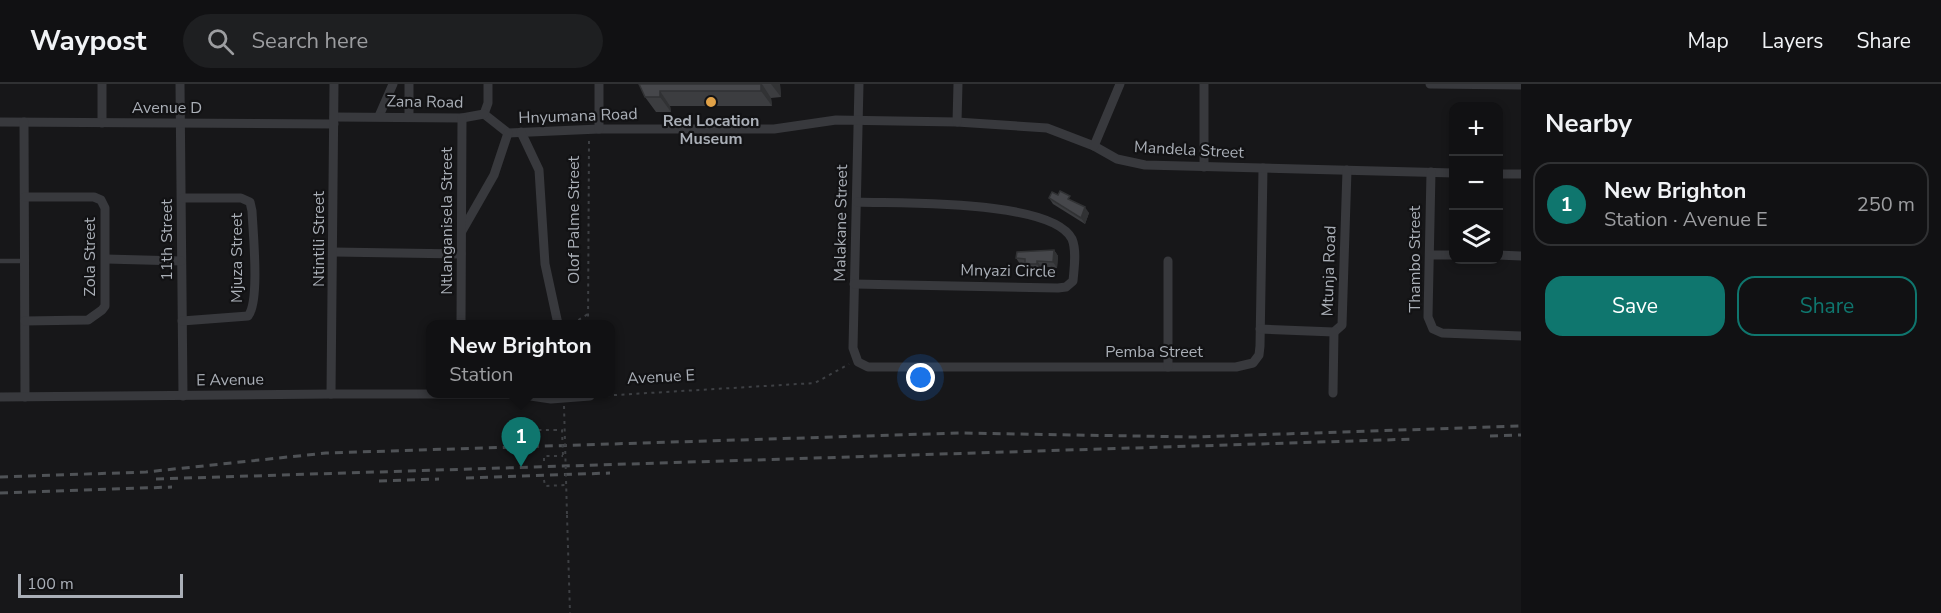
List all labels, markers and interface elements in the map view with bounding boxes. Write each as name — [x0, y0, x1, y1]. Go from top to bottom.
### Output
search box — [183, 14, 603, 68]
text: Waypost — [30, 22, 147, 60]
icon: search — [204, 25, 237, 58]
text: Search here — [252, 26, 368, 56]
text: Map — [1687, 27, 1729, 55]
text: Layers — [1762, 27, 1823, 55]
text: Share — [1856, 27, 1911, 55]
street label: Zana Road — [386, 90, 464, 114]
marker: Red Location Museum — [704, 95, 718, 109]
street label: Avenue D — [132, 97, 202, 119]
map controls — [1449, 102, 1503, 264]
button: + — [1449, 102, 1503, 156]
street label: Hnyumana Road — [518, 103, 638, 129]
text: Nearby — [1545, 106, 1632, 141]
place label: Red Location Museum — [663, 110, 759, 150]
street label: Mandela Street — [1133, 136, 1245, 164]
street label: Ntlanganisela Street — [436, 147, 458, 295]
street label: Olof Palme Street — [563, 156, 585, 284]
button: − — [1449, 156, 1503, 210]
street label: Malakane Street — [829, 164, 853, 282]
text: New Brighton — [1604, 176, 1746, 206]
street label: Ntintili Street — [308, 191, 330, 287]
text: 1 — [1561, 191, 1573, 218]
text: 250 m — [1857, 191, 1915, 218]
street label: 11th Street — [156, 199, 178, 281]
street label: Thambo Street — [1404, 205, 1426, 312]
text: Station · Avenue E — [1604, 206, 1768, 233]
button: layers — [1449, 210, 1503, 264]
street label: Mjuza Street — [226, 213, 248, 303]
street label: Zola Street — [79, 217, 101, 297]
street label: Mtunja Road — [1316, 225, 1342, 317]
street label: Mnyazi Circle — [960, 259, 1056, 283]
button: Save — [1545, 276, 1725, 336]
button: Share — [1737, 276, 1917, 336]
popup — [426, 320, 615, 398]
text: New Brighton — [449, 331, 592, 361]
street label: Pemba Street — [1105, 341, 1203, 363]
text: Station — [449, 361, 513, 388]
your location — [906, 363, 935, 392]
street label: Avenue E — [627, 364, 695, 390]
street label: E Avenue — [196, 368, 264, 392]
pin: 1 — [502, 418, 540, 467]
scale bar — [18, 571, 183, 598]
text: 100 m — [27, 573, 74, 595]

